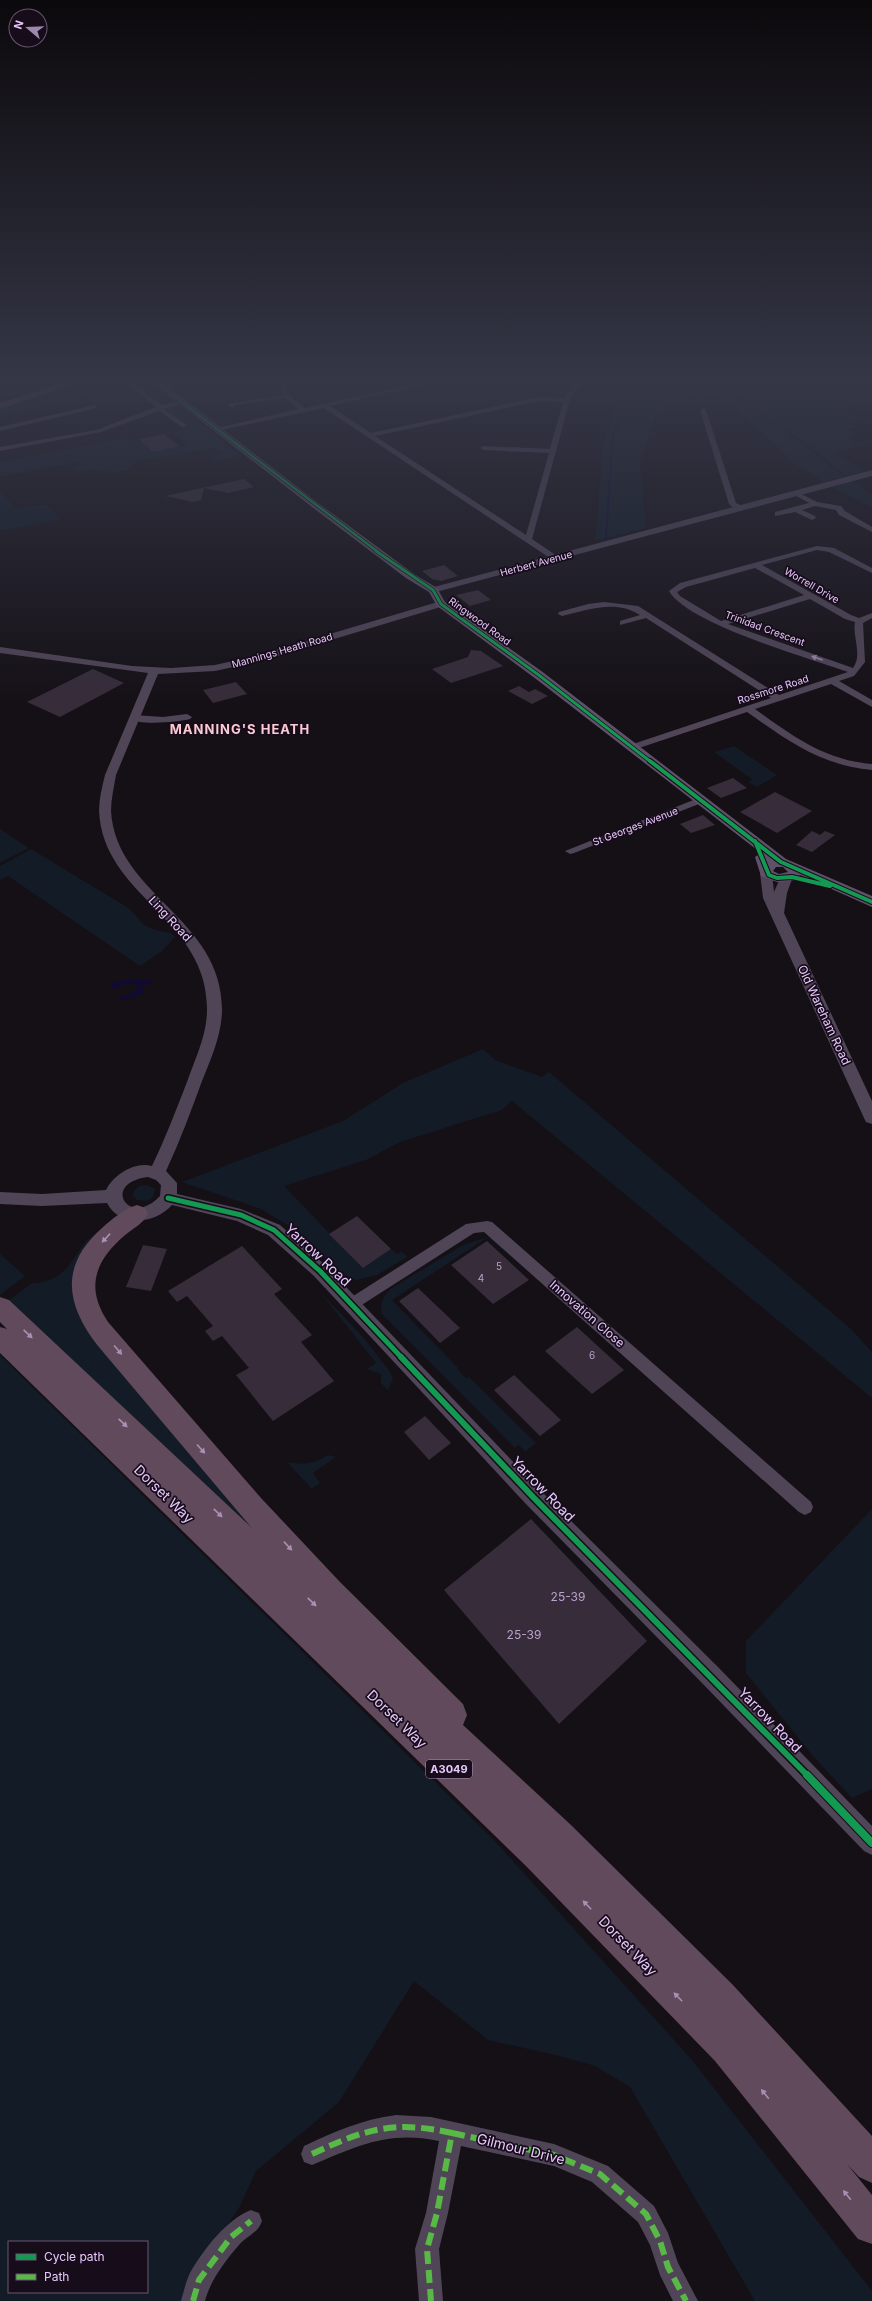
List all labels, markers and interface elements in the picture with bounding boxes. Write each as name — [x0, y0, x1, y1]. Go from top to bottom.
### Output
north arrow — [8, 8, 48, 48]
text: N — [11, 18, 27, 31]
street label: Herbert Avenue — [499, 548, 574, 578]
street label: Worrell Drive — [783, 565, 842, 606]
street label: Ringwood Road — [447, 594, 513, 648]
street label: Trinidad Crescent — [723, 608, 807, 648]
street label: Mannings Heath Road — [230, 630, 334, 670]
one-way arrow — [811, 655, 823, 661]
street label: Rossmore Road — [736, 672, 810, 706]
district label: MANNING'S HEATH — [170, 721, 310, 737]
street label: St Georges Avenue — [591, 804, 680, 848]
street label: Ling Road — [146, 893, 195, 944]
street label: Old Wareham Road — [795, 962, 854, 1067]
street label: Yarrow Road — [282, 1220, 355, 1290]
one-way arrow — [102, 1233, 111, 1242]
house number: 5 — [496, 1260, 502, 1272]
house number: 4 — [478, 1272, 484, 1284]
street label: Innovation Close — [547, 1277, 628, 1350]
one-way arrow — [24, 1329, 33, 1338]
one-way arrow — [113, 1345, 122, 1355]
house number: 6 — [589, 1349, 595, 1361]
one-way arrow — [118, 1418, 128, 1428]
one-way arrow — [197, 1444, 206, 1455]
street label: Yarrow Road — [508, 1452, 579, 1525]
street label: Dorset Way — [131, 1461, 198, 1526]
one-way arrow — [213, 1508, 223, 1517]
one-way arrow — [283, 1541, 293, 1551]
house number: 25-39 — [551, 1589, 585, 1604]
one-way arrow — [307, 1597, 317, 1607]
house number: 25-39 — [507, 1627, 541, 1642]
street label: Yarrow Road — [735, 1683, 806, 1756]
street label: Dorset Way — [364, 1686, 431, 1751]
road number: A3049 — [426, 1760, 472, 1778]
one-way arrow — [582, 1900, 592, 1910]
street label: Dorset Way — [596, 1912, 661, 1979]
one-way arrow — [673, 1993, 683, 2002]
one-way arrow — [761, 2088, 770, 2099]
street label: Gilmour Drive — [475, 2129, 567, 2168]
one-way arrow — [843, 2189, 852, 2200]
legend — [8, 2241, 148, 2293]
text: Cycle path — [44, 2249, 105, 2264]
text: Path — [44, 2269, 69, 2284]

